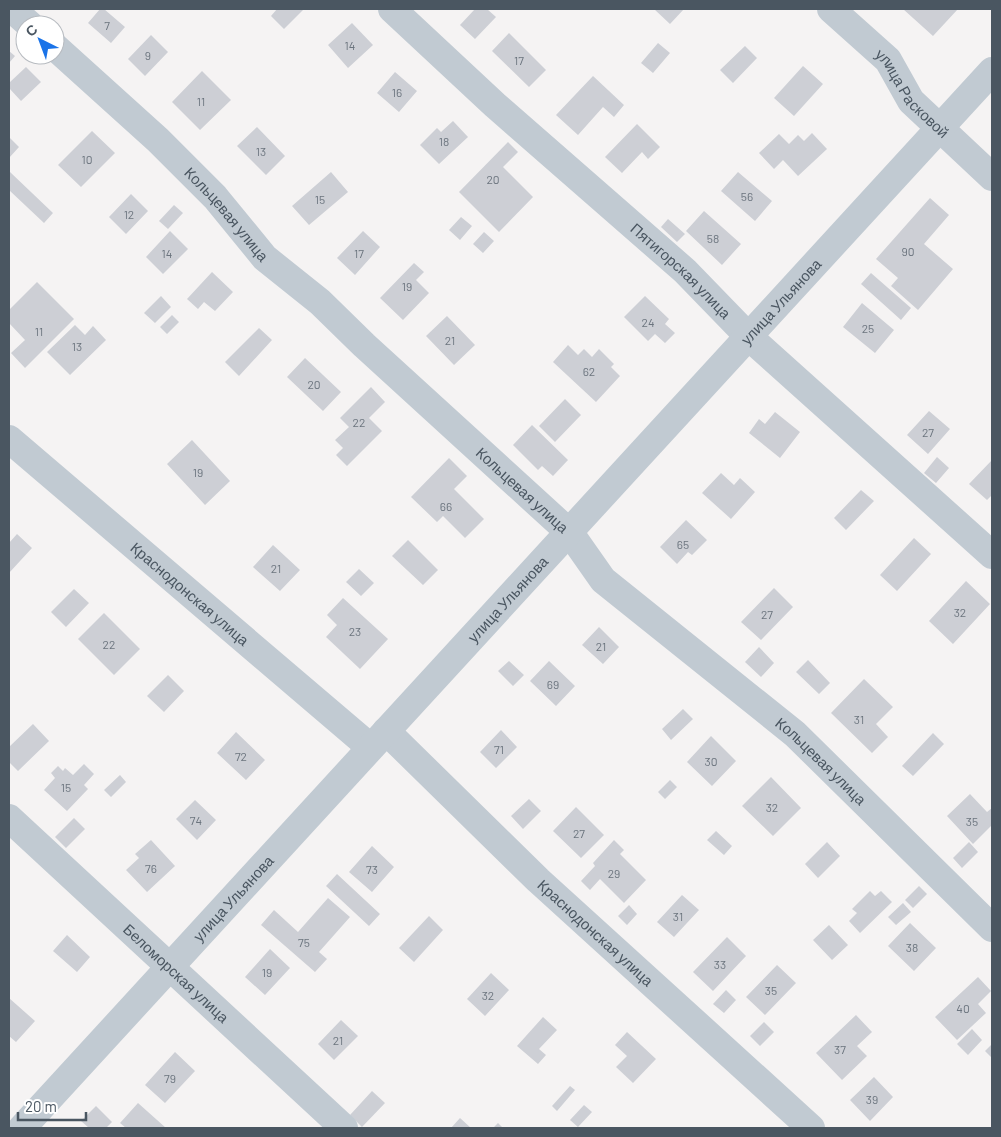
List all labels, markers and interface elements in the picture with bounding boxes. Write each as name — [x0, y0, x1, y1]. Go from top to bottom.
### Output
north arrow — [15, 15, 65, 65]
house number: 7 — [104, 18, 110, 32]
text: С — [22, 20, 40, 40]
house number: 14 — [345, 38, 355, 52]
street label: улица Расковой — [872, 45, 953, 141]
house number: 9 — [145, 48, 151, 62]
house number: 17 — [514, 53, 524, 67]
house number: 16 — [392, 85, 402, 99]
house number: 11 — [197, 94, 205, 108]
house number: 18 — [439, 134, 449, 148]
house number: 13 — [256, 144, 266, 158]
house number: 10 — [82, 152, 92, 166]
street label: Кольцевая улица — [181, 163, 273, 265]
house number: 20 — [486, 172, 500, 186]
house number: 56 — [741, 189, 753, 203]
house number: 15 — [315, 192, 325, 206]
house number: 12 — [124, 207, 134, 221]
street label: Пятигорская улица — [627, 219, 735, 323]
house number: 58 — [707, 231, 719, 245]
house number: 90 — [901, 244, 915, 258]
house number: 14 — [162, 246, 172, 260]
house number: 17 — [354, 246, 364, 260]
street label: улица Ульянова — [737, 254, 825, 348]
house number: 19 — [402, 279, 412, 293]
house number: 24 — [641, 315, 655, 329]
house number: 25 — [862, 321, 874, 335]
house number: 11 — [35, 324, 43, 338]
house number: 21 — [445, 333, 455, 347]
house number: 13 — [72, 339, 82, 353]
house number: 62 — [583, 364, 595, 378]
house number: 20 — [307, 377, 321, 391]
house number: 22 — [353, 415, 365, 429]
house number: 27 — [922, 425, 934, 439]
street label: Кольцевая улица — [473, 443, 573, 537]
house number: 19 — [193, 465, 203, 479]
house number: 66 — [440, 499, 452, 513]
house number: 65 — [677, 537, 689, 551]
street label: Краснодонская улица — [127, 538, 253, 649]
street label: улица Ульянова — [464, 552, 552, 646]
house number: 21 — [271, 561, 281, 575]
house number: 32 — [954, 605, 966, 619]
house number: 27 — [761, 607, 773, 621]
house number: 23 — [349, 624, 361, 638]
house number: 22 — [103, 637, 115, 651]
house number: 21 — [596, 639, 606, 653]
house number: 69 — [547, 677, 559, 691]
house number: 31 — [854, 712, 864, 726]
street label: Кольцевая улица — [772, 713, 871, 809]
house number: 71 — [494, 742, 504, 756]
house number: 72 — [235, 749, 247, 763]
house number: 30 — [705, 754, 717, 768]
house number: 15 — [61, 780, 71, 794]
house number: 32 — [766, 800, 778, 814]
house number: 74 — [190, 813, 202, 827]
house number: 35 — [966, 814, 978, 828]
house number: 27 — [573, 826, 585, 840]
street label: улица Ульянова — [189, 851, 277, 945]
house number: 76 — [145, 861, 157, 875]
house number: 73 — [366, 862, 378, 876]
house number: 29 — [608, 866, 620, 880]
street label: Краснодонская улица — [534, 876, 658, 990]
house number: 31 — [673, 909, 683, 923]
street label: Беломорская улица — [120, 920, 233, 1026]
house number: 75 — [298, 935, 310, 949]
house number: 38 — [906, 940, 918, 954]
house number: 33 — [714, 957, 726, 971]
house number: 19 — [262, 965, 272, 979]
house number: 35 — [765, 983, 777, 997]
house number: 32 — [482, 988, 494, 1002]
house number: 40 — [956, 1001, 970, 1015]
house number: 21 — [333, 1033, 343, 1047]
house number: 37 — [834, 1042, 846, 1056]
house number: 79 — [164, 1071, 176, 1085]
scale bar — [18, 1090, 85, 1122]
house number: 39 — [866, 1092, 878, 1106]
text: 20 m — [25, 1097, 57, 1115]

